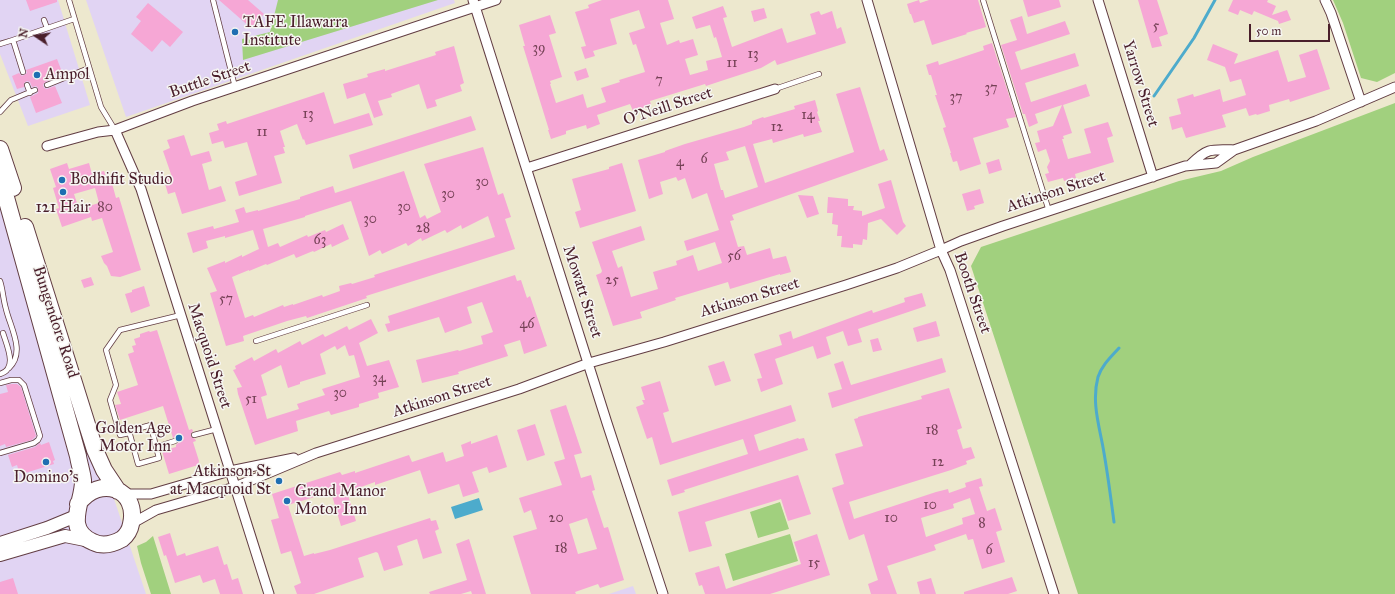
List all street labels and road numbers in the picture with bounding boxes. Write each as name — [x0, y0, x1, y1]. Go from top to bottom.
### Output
street label: Yarrow Street — [1118, 38, 1162, 130]
street label: Buttle Street — [167, 57, 253, 103]
street label: O'Neill Street — [621, 84, 715, 130]
street label: Atkinson Street — [1004, 167, 1108, 217]
street label: Mowatt Street — [558, 243, 606, 341]
street label: Booth Street — [949, 250, 995, 336]
street label: Bungendore Road — [28, 263, 82, 381]
street label: Atkinson Street — [698, 274, 802, 322]
street label: Macquoid Street — [183, 301, 235, 411]
street label: Atkinson Street — [390, 372, 494, 422]

